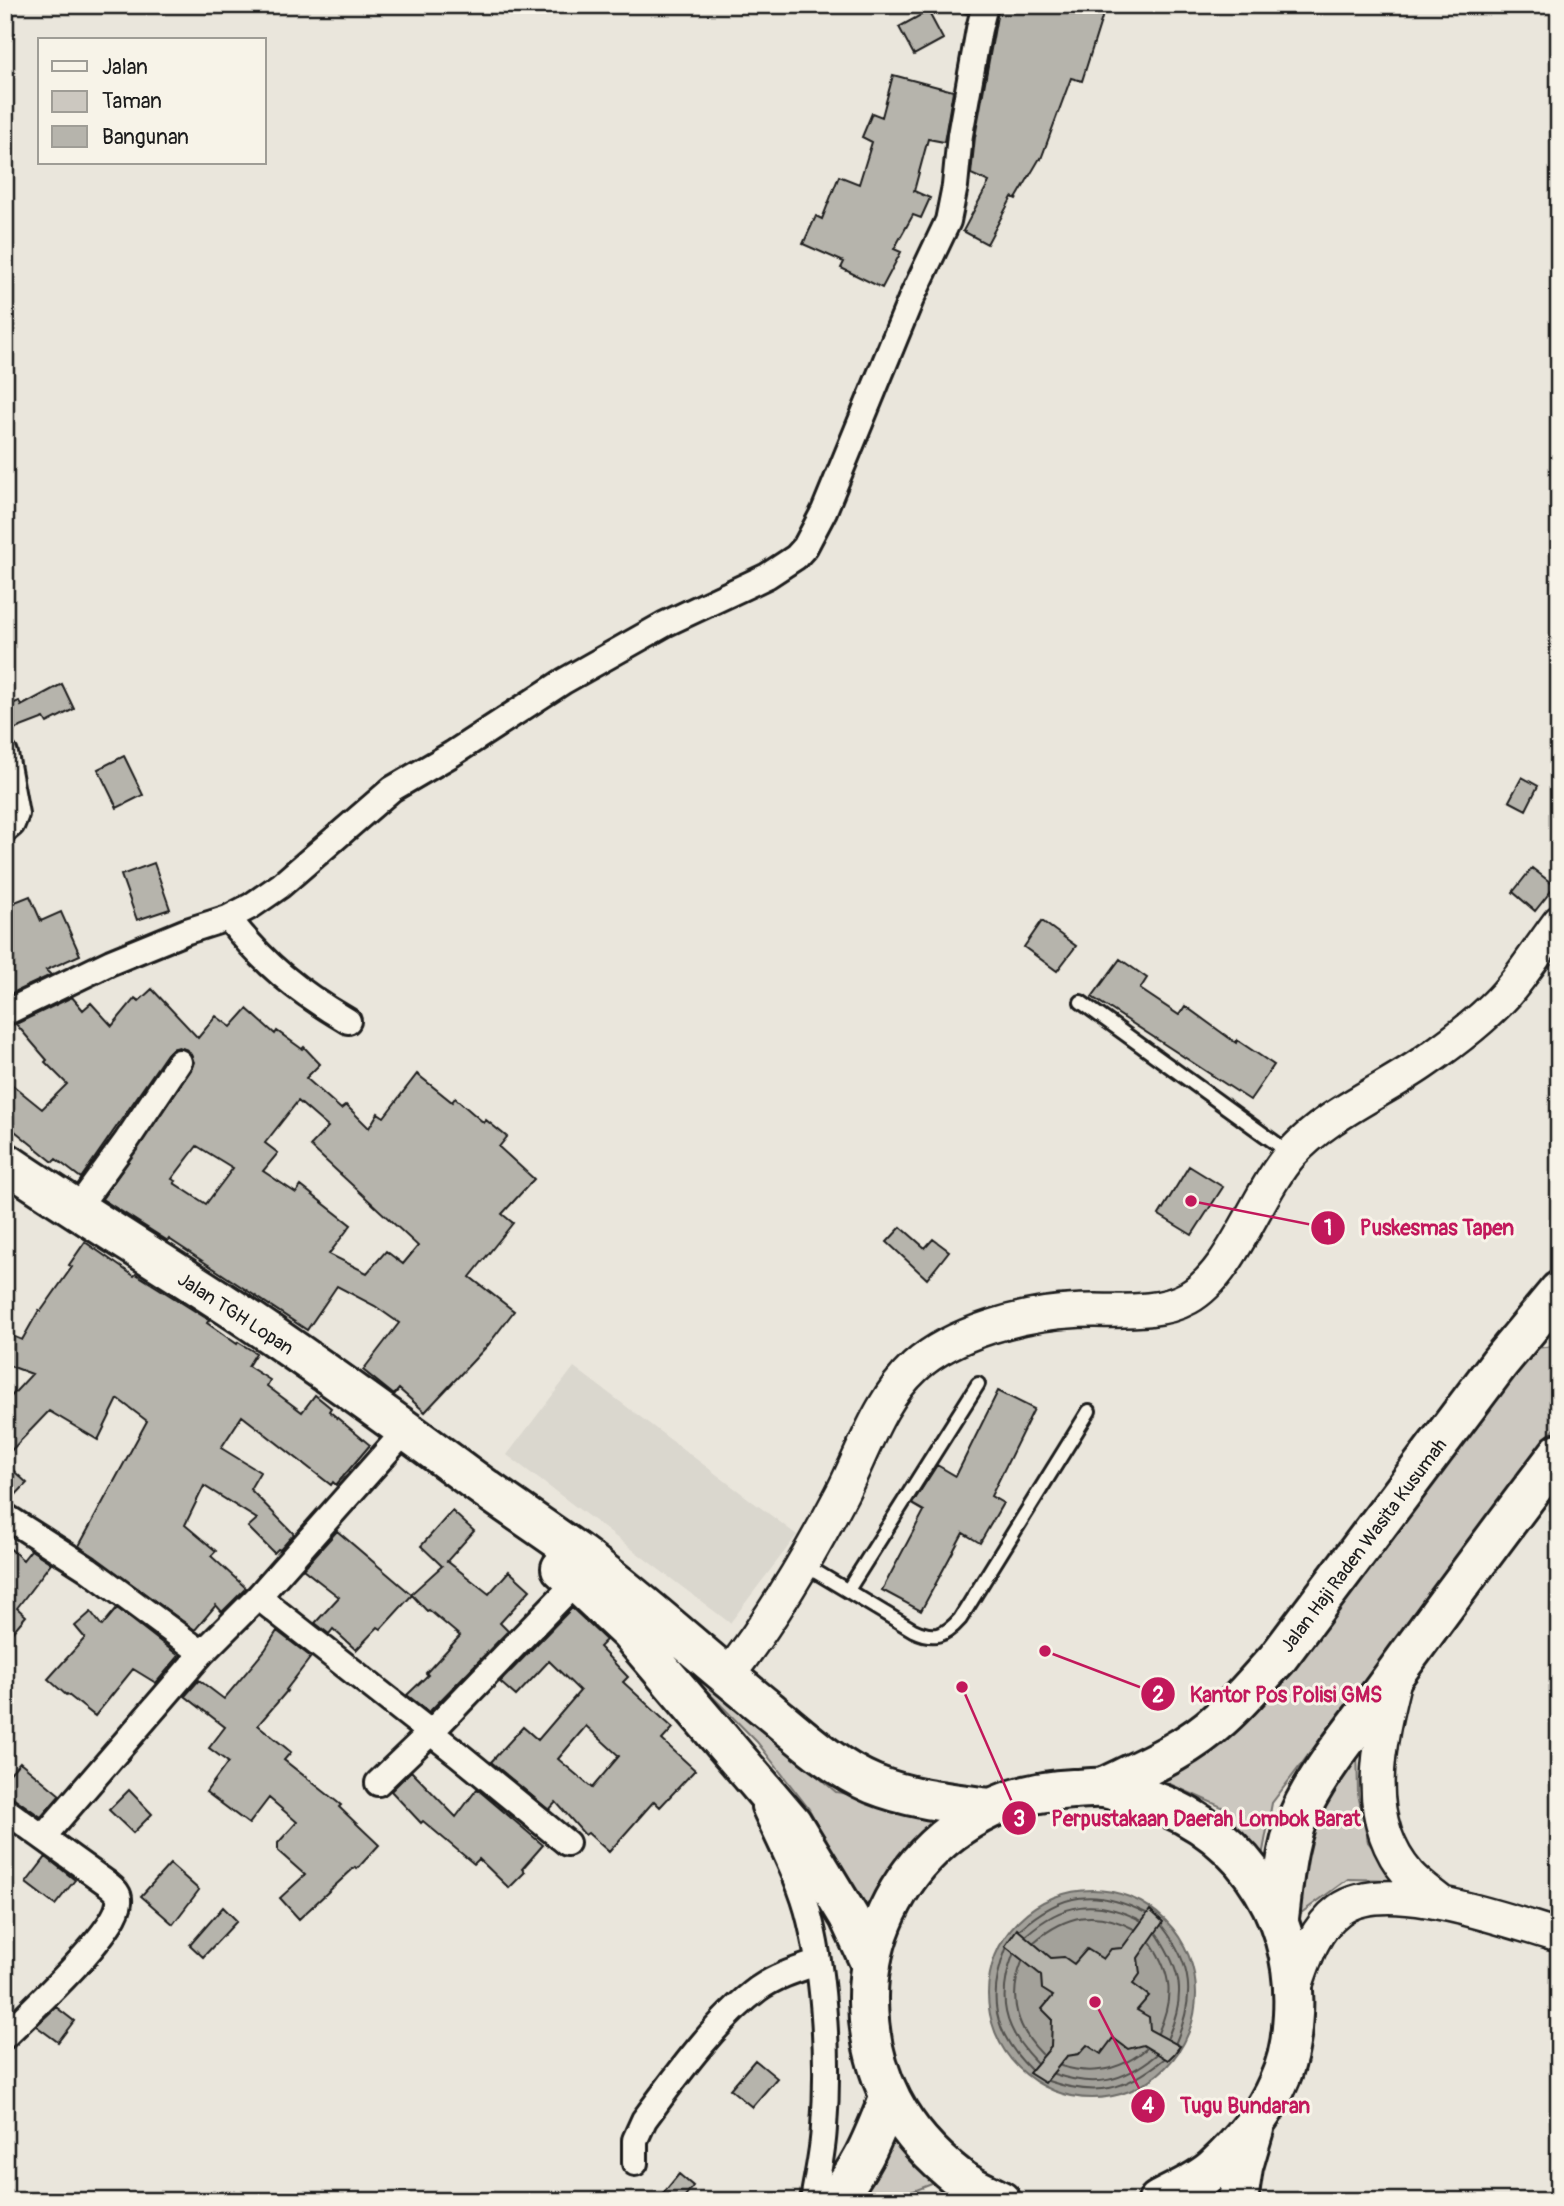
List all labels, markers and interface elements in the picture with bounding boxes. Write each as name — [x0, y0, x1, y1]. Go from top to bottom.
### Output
legend — [38, 38, 266, 164]
text: Jalan — [102, 54, 148, 81]
text: Taman — [102, 88, 162, 115]
text: Bangunan — [102, 124, 189, 151]
callout: Puskesmas Tapen — [1311, 1207, 1528, 1249]
text: 1 — [1324, 1215, 1332, 1242]
text: Puskesmas Tapen — [1360, 1215, 1514, 1242]
street label: Jalan TGH Lopan — [173, 1267, 298, 1360]
street label: Jalan Haji Raden Wasita Kusumah — [1275, 1434, 1452, 1657]
callout: Kantor Pos Polisi GMS — [1141, 1673, 1397, 1715]
text: 2 — [1152, 1682, 1164, 1709]
text: Kantor Pos Polisi GMS — [1190, 1682, 1382, 1709]
callout: Perpustakaan Daerah Lombok Barat — [1002, 1797, 1374, 1839]
text: 3 — [1013, 1806, 1025, 1833]
text: Perpustakaan Daerah Lombok Barat — [1051, 1806, 1361, 1833]
callout: Tugu Bundaran — [1131, 2085, 1324, 2127]
text: 4 — [1142, 2093, 1155, 2120]
text: Tugu Bundaran — [1179, 2093, 1310, 2120]

